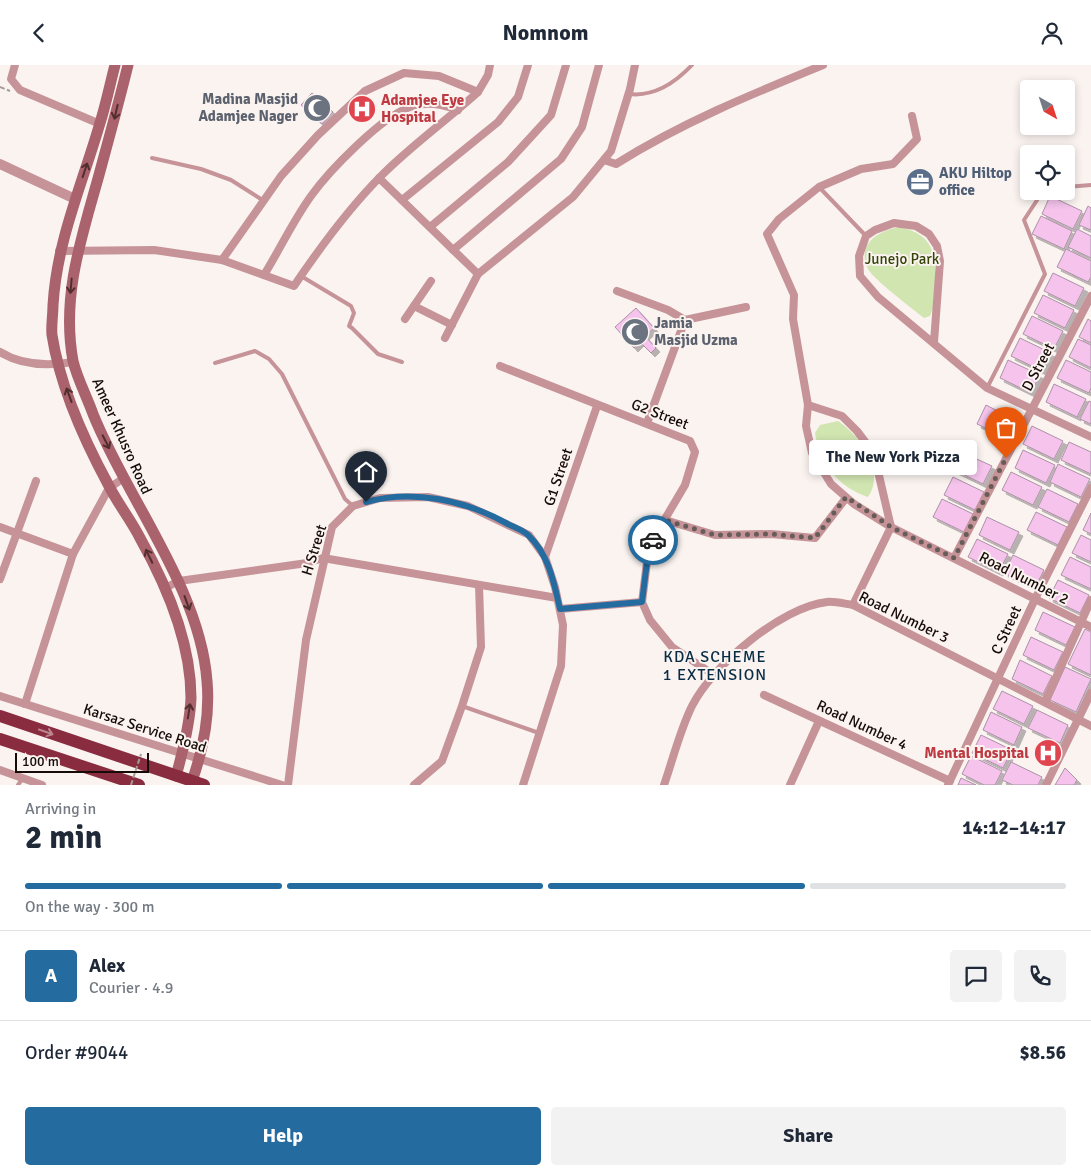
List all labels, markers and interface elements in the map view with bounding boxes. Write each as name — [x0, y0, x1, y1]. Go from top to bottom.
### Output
icon: back — [25, 19, 53, 47]
text: Nomnom — [503, 19, 588, 46]
icon: person — [1038, 19, 1066, 47]
north arrow — [1020, 80, 1075, 135]
map controls — [1020, 80, 1075, 200]
place label: Madina Masjid Adamjee Nager — [198, 90, 298, 125]
place label: Adamjee Eye Hospital — [381, 91, 464, 126]
mosque icon: Madina Masjid Adamjee Nager — [302, 93, 332, 123]
hospital icon: Adamjee Eye Hospital — [347, 94, 377, 124]
one-way arrow — [111, 104, 120, 120]
button: locate — [1020, 145, 1075, 200]
one-way arrow — [81, 162, 90, 178]
place label: AKU Hiltop office — [939, 164, 1012, 199]
office icon: AKU Hiltop office — [905, 167, 935, 197]
park label: Junejo Park — [865, 250, 940, 268]
one-way arrow — [67, 278, 76, 294]
place label: Jamia Masjid Uzma — [654, 314, 738, 349]
mosque icon: Jamia Masjid Uzma — [620, 317, 650, 347]
street label: D Street — [1018, 340, 1058, 394]
street label: Ameer Khusro Road — [88, 375, 156, 497]
one-way arrow — [64, 388, 73, 403]
street label: G2 Street — [629, 395, 691, 433]
pin — [985, 407, 1027, 458]
icon: bag — [992, 414, 1020, 442]
one-way arrow — [102, 434, 111, 449]
callout: The New York Pizza — [808, 441, 976, 475]
street label: G1 Street — [540, 446, 576, 508]
text: The New York Pizza — [826, 447, 960, 467]
pin — [345, 451, 387, 502]
icon: home — [352, 458, 380, 486]
courier — [628, 515, 678, 565]
street label: H Street — [298, 522, 330, 578]
icon: car — [639, 526, 667, 554]
street label: Road Number 2 — [976, 548, 1072, 608]
one-way arrow — [144, 549, 153, 564]
street label: Road Number 3 — [856, 587, 952, 647]
one-way arrow — [183, 594, 192, 610]
street label: C Street — [987, 603, 1025, 657]
district label: KDA SCHEME 1 EXTENSION — [663, 647, 767, 685]
street label: Road Number 4 — [814, 696, 910, 754]
street label: Karsaz Service Road — [81, 700, 209, 756]
one-way arrow — [184, 703, 194, 719]
one-way arrow — [38, 727, 54, 737]
hospital icon: Mental Hospital — [1033, 738, 1063, 768]
place label: Mental Hospital — [924, 744, 1029, 762]
scale bar — [15, 750, 149, 773]
text: 100 m — [22, 753, 59, 770]
text: Arriving in — [25, 799, 96, 819]
text: 14:12–14:17 — [962, 816, 1066, 840]
text: 2 min — [25, 818, 102, 857]
text: On the way · 300 m — [25, 897, 155, 917]
button: chat — [950, 950, 1002, 1002]
button: phone — [1014, 950, 1066, 1002]
text: Alex — [89, 954, 125, 978]
text: A — [45, 964, 57, 988]
text: Courier · 4.9 — [89, 978, 173, 998]
text: Order #9044 — [25, 1041, 128, 1065]
text: $8.56 — [1020, 1041, 1066, 1065]
button: Help — [25, 1107, 541, 1165]
button: Share — [551, 1107, 1066, 1165]

